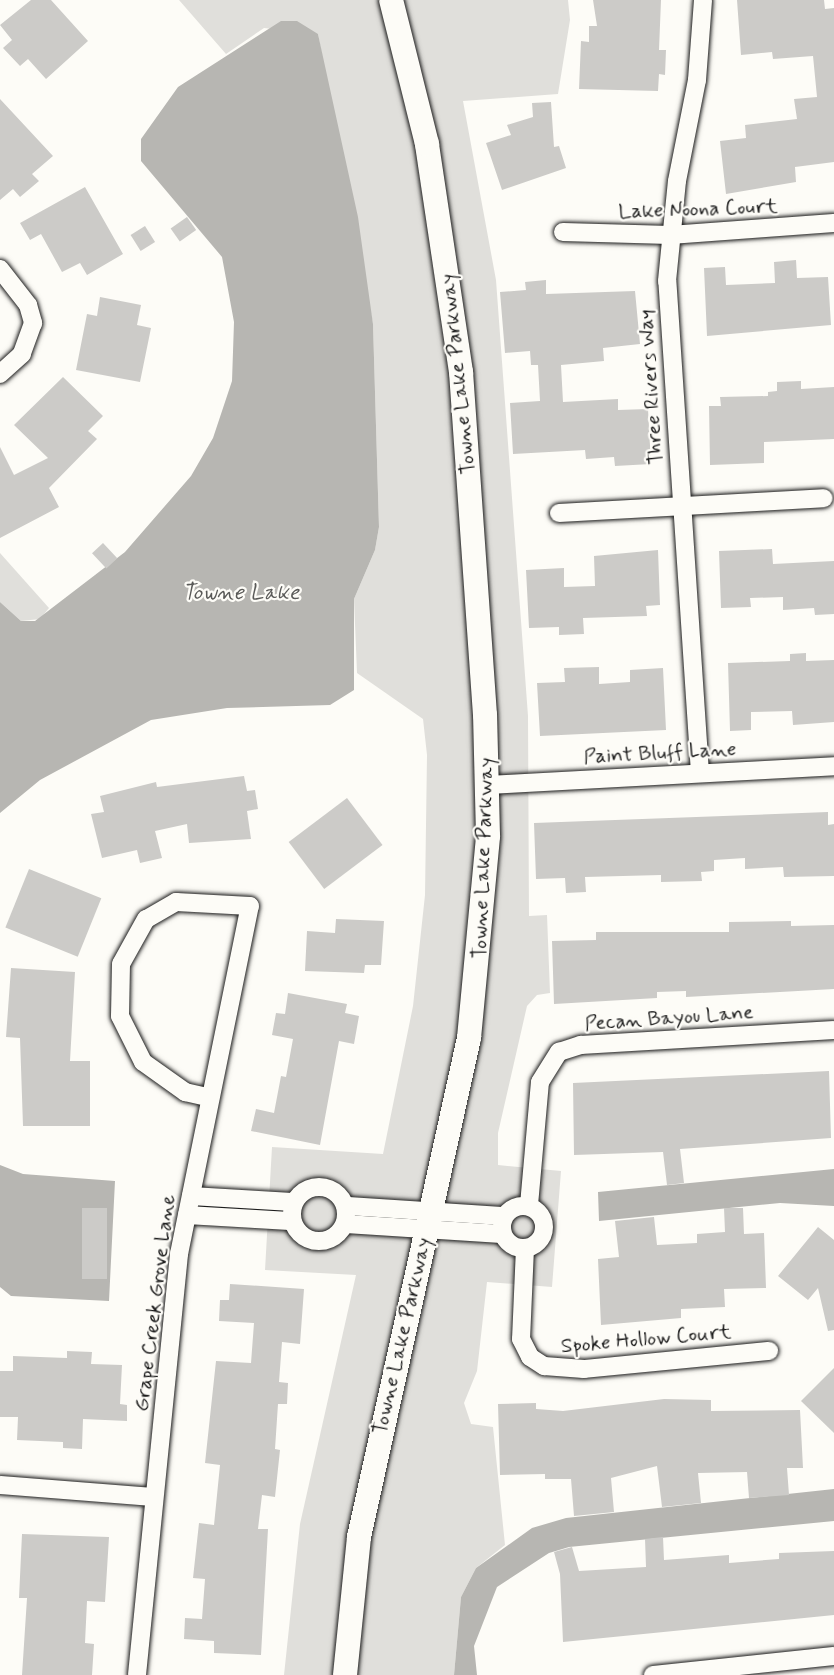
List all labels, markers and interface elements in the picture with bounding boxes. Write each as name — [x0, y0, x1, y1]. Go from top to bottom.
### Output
street label: Lake Noona Court — [617, 194, 779, 224]
street label: Towne Lake Parkway — [435, 277, 481, 471]
street label: Three Rivers Way — [633, 308, 669, 466]
water label: Towne Lake — [184, 581, 298, 607]
street label: Paint Bluff Lane — [584, 736, 736, 770]
street label: Towne Lake Parkway — [467, 761, 499, 955]
street label: Pecan Bayou Lane — [584, 1000, 754, 1036]
street label: Grape Creek Grove Lane — [129, 1194, 181, 1412]
street label: Towne Lake Parkway — [368, 1239, 436, 1433]
street label: Spoke Hollow Court — [562, 1319, 730, 1359]

